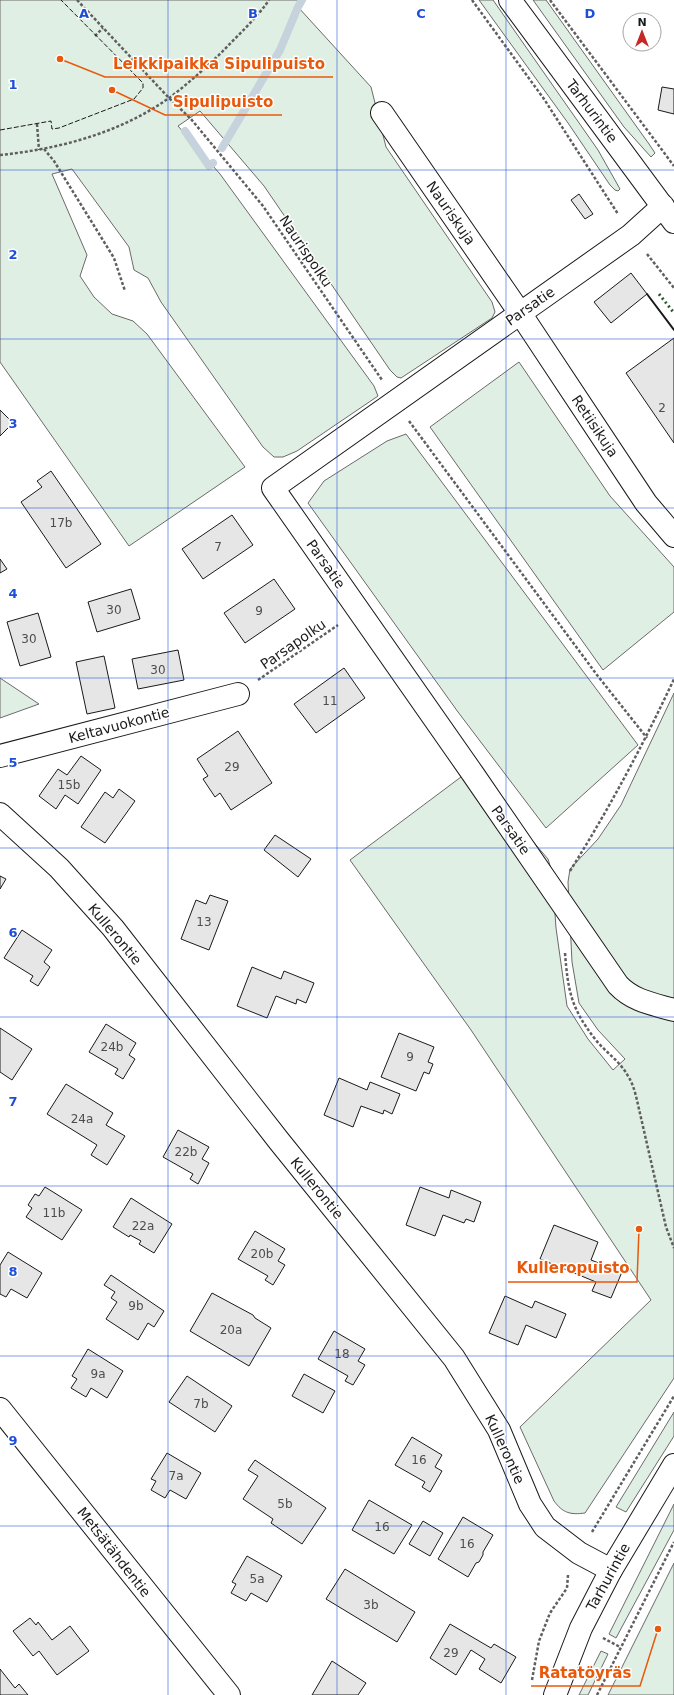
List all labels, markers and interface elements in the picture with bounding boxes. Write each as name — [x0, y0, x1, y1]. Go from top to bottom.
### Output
text: A — [79, 6, 89, 21]
text: B — [248, 6, 258, 21]
text: C — [416, 6, 426, 21]
text: D — [585, 6, 596, 21]
north arrow — [622, 12, 662, 52]
text: N — [637, 16, 647, 29]
callout: Leikkipaikka Sipulipuisto — [105, 50, 333, 77]
text: Leikkipaikka Sipulipuisto — [113, 55, 325, 73]
street label: Tarhurintie — [563, 76, 621, 146]
text: 1 — [8, 77, 18, 92]
callout: Sipulipuisto — [165, 88, 282, 115]
text: Sipulipuisto — [173, 93, 273, 111]
street label: Nauriskuja — [423, 178, 479, 248]
street label: Naurispolku — [276, 212, 336, 290]
text: 2 — [8, 247, 18, 262]
street label: Parsatie — [502, 283, 558, 329]
street label: Retiisikuja — [568, 392, 622, 460]
house number: 2 — [658, 401, 666, 415]
text: 3 — [8, 416, 18, 431]
house number: 17b — [50, 516, 72, 530]
street label: Parsatie — [303, 536, 349, 592]
house number: 7 — [214, 540, 222, 554]
text: 4 — [8, 586, 18, 601]
house number: 30 — [106, 603, 122, 617]
house number: 9 — [255, 604, 263, 618]
street label: Parsapolku — [257, 616, 329, 672]
house number: 30 — [21, 632, 37, 646]
house number: 30 — [150, 663, 166, 677]
house number: 11 — [322, 694, 338, 708]
street label: Keltavuokontie — [67, 704, 171, 746]
text: 5 — [8, 755, 18, 770]
house number: 29 — [224, 760, 240, 774]
house number: 15b — [58, 778, 80, 792]
street label: Parsatie — [488, 802, 534, 858]
street label: Kullerontie — [85, 900, 145, 968]
house number: 13 — [196, 915, 212, 929]
text: 6 — [8, 925, 18, 940]
house number: 24b — [101, 1040, 123, 1054]
house number: 9 — [406, 1050, 414, 1064]
text: 7 — [8, 1094, 18, 1109]
house number: 24a — [71, 1112, 93, 1126]
house number: 22b — [175, 1145, 197, 1159]
street label: Kullerontie — [287, 1154, 347, 1222]
house number: 11b — [43, 1206, 65, 1220]
house number: 22a — [132, 1219, 154, 1233]
house number: 20b — [251, 1247, 273, 1261]
callout: Kulleropuisto — [508, 1255, 637, 1282]
text: Kulleropuisto — [516, 1259, 630, 1277]
text: 8 — [8, 1264, 18, 1279]
house number: 9b — [128, 1299, 144, 1313]
house number: 20a — [220, 1323, 242, 1337]
house number: 18 — [334, 1347, 350, 1361]
house number: 9a — [91, 1367, 106, 1381]
house number: 7b — [193, 1397, 209, 1411]
street label: Kullerontie — [482, 1412, 528, 1486]
text: 9 — [8, 1433, 18, 1448]
house number: 16 — [411, 1453, 427, 1467]
house number: 7a — [169, 1469, 184, 1483]
house number: 5b — [277, 1497, 293, 1511]
street label: Metsätähdentie — [74, 1504, 154, 1600]
house number: 16 — [374, 1520, 390, 1534]
house number: 16 — [459, 1537, 475, 1551]
street label: Tarhurintie — [582, 1541, 633, 1614]
house number: 5a — [250, 1572, 265, 1586]
house number: 3b — [363, 1598, 379, 1612]
house number: 29 — [443, 1646, 459, 1660]
callout: Ratatöyräs — [531, 1659, 640, 1686]
text: Ratatöyräs — [539, 1664, 631, 1682]

